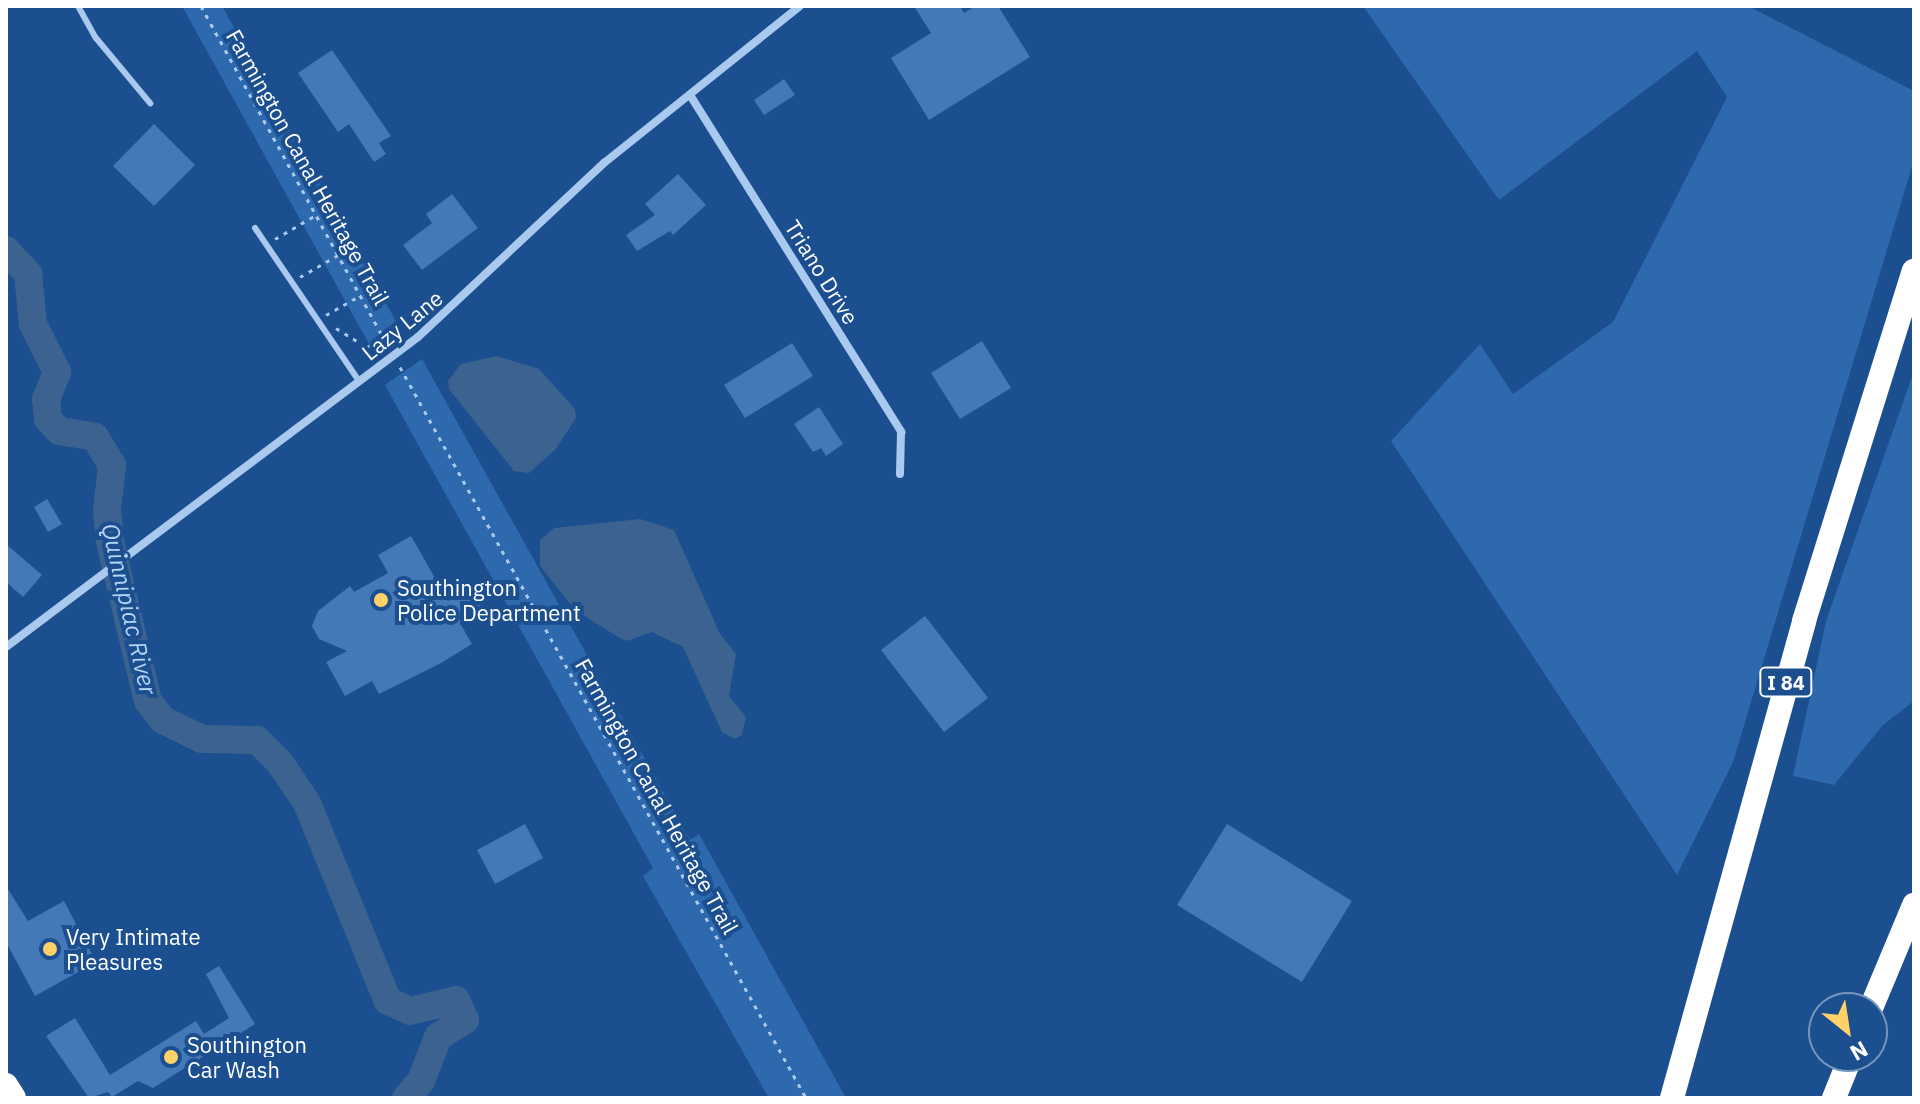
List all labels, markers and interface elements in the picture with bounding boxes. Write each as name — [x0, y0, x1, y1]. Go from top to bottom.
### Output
street label: Farmington Canal Heritage Trail — [221, 25, 395, 309]
street label: Triano Drive — [780, 215, 864, 329]
street label: Lazy Lane — [356, 284, 448, 366]
water label: Quinnipiac River — [95, 521, 163, 697]
place label: Southington Police Department — [397, 574, 581, 626]
marker: Southington Police Department — [372, 591, 390, 609]
street label: Farmington Canal Heritage Trail — [570, 654, 744, 938]
road number: I 84 — [1758, 666, 1814, 698]
place label: Very Intimate Pleasures — [66, 923, 200, 974]
marker: Very Intimate Pleasures — [41, 940, 59, 958]
north arrow — [1808, 992, 1888, 1072]
place label: Southington Car Wash — [187, 1031, 307, 1082]
text: N — [1845, 1035, 1873, 1068]
marker: Southington Car Wash — [162, 1048, 180, 1066]

